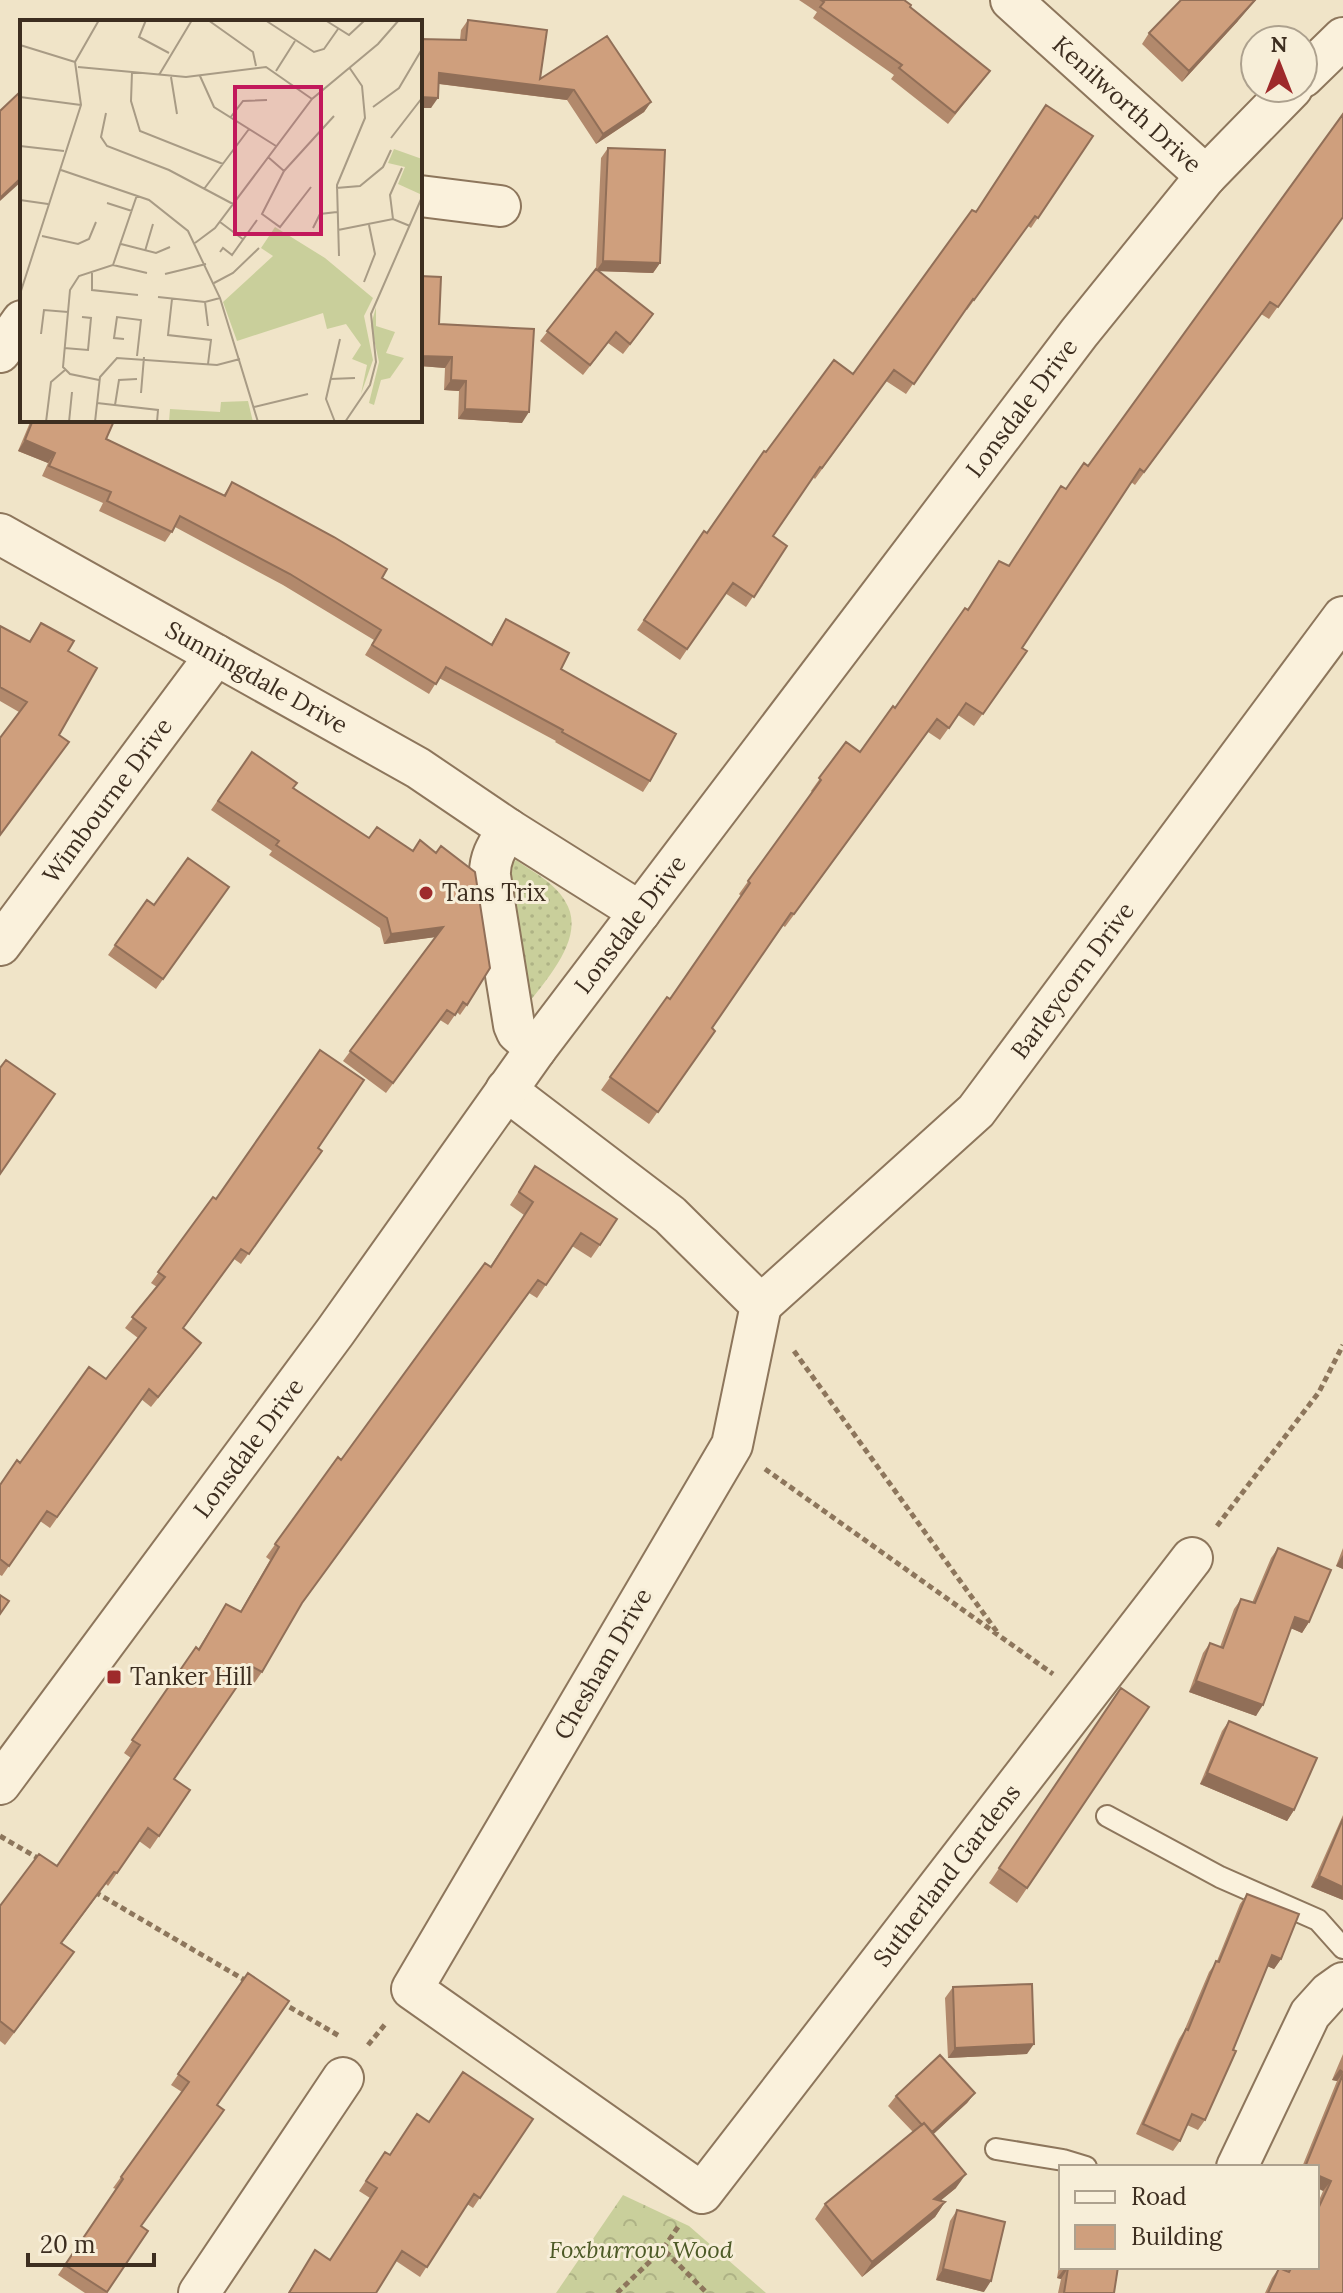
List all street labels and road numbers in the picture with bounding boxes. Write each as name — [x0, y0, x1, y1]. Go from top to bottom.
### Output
street label: Kenilworth Drive — [1046, 29, 1208, 179]
street label: Lonsdale Drive — [959, 332, 1084, 483]
street label: Sunningdale Drive — [160, 614, 353, 741]
street label: Wimbourne Drive — [35, 712, 179, 889]
street label: Lonsdale Drive — [567, 849, 693, 1000]
street label: Barleycorn Drive — [1004, 896, 1141, 1065]
street label: Lonsdale Drive — [187, 1372, 310, 1524]
street label: Chesham Drive — [547, 1582, 658, 1745]
street label: Sutherland Gardens — [866, 1777, 1027, 1973]

